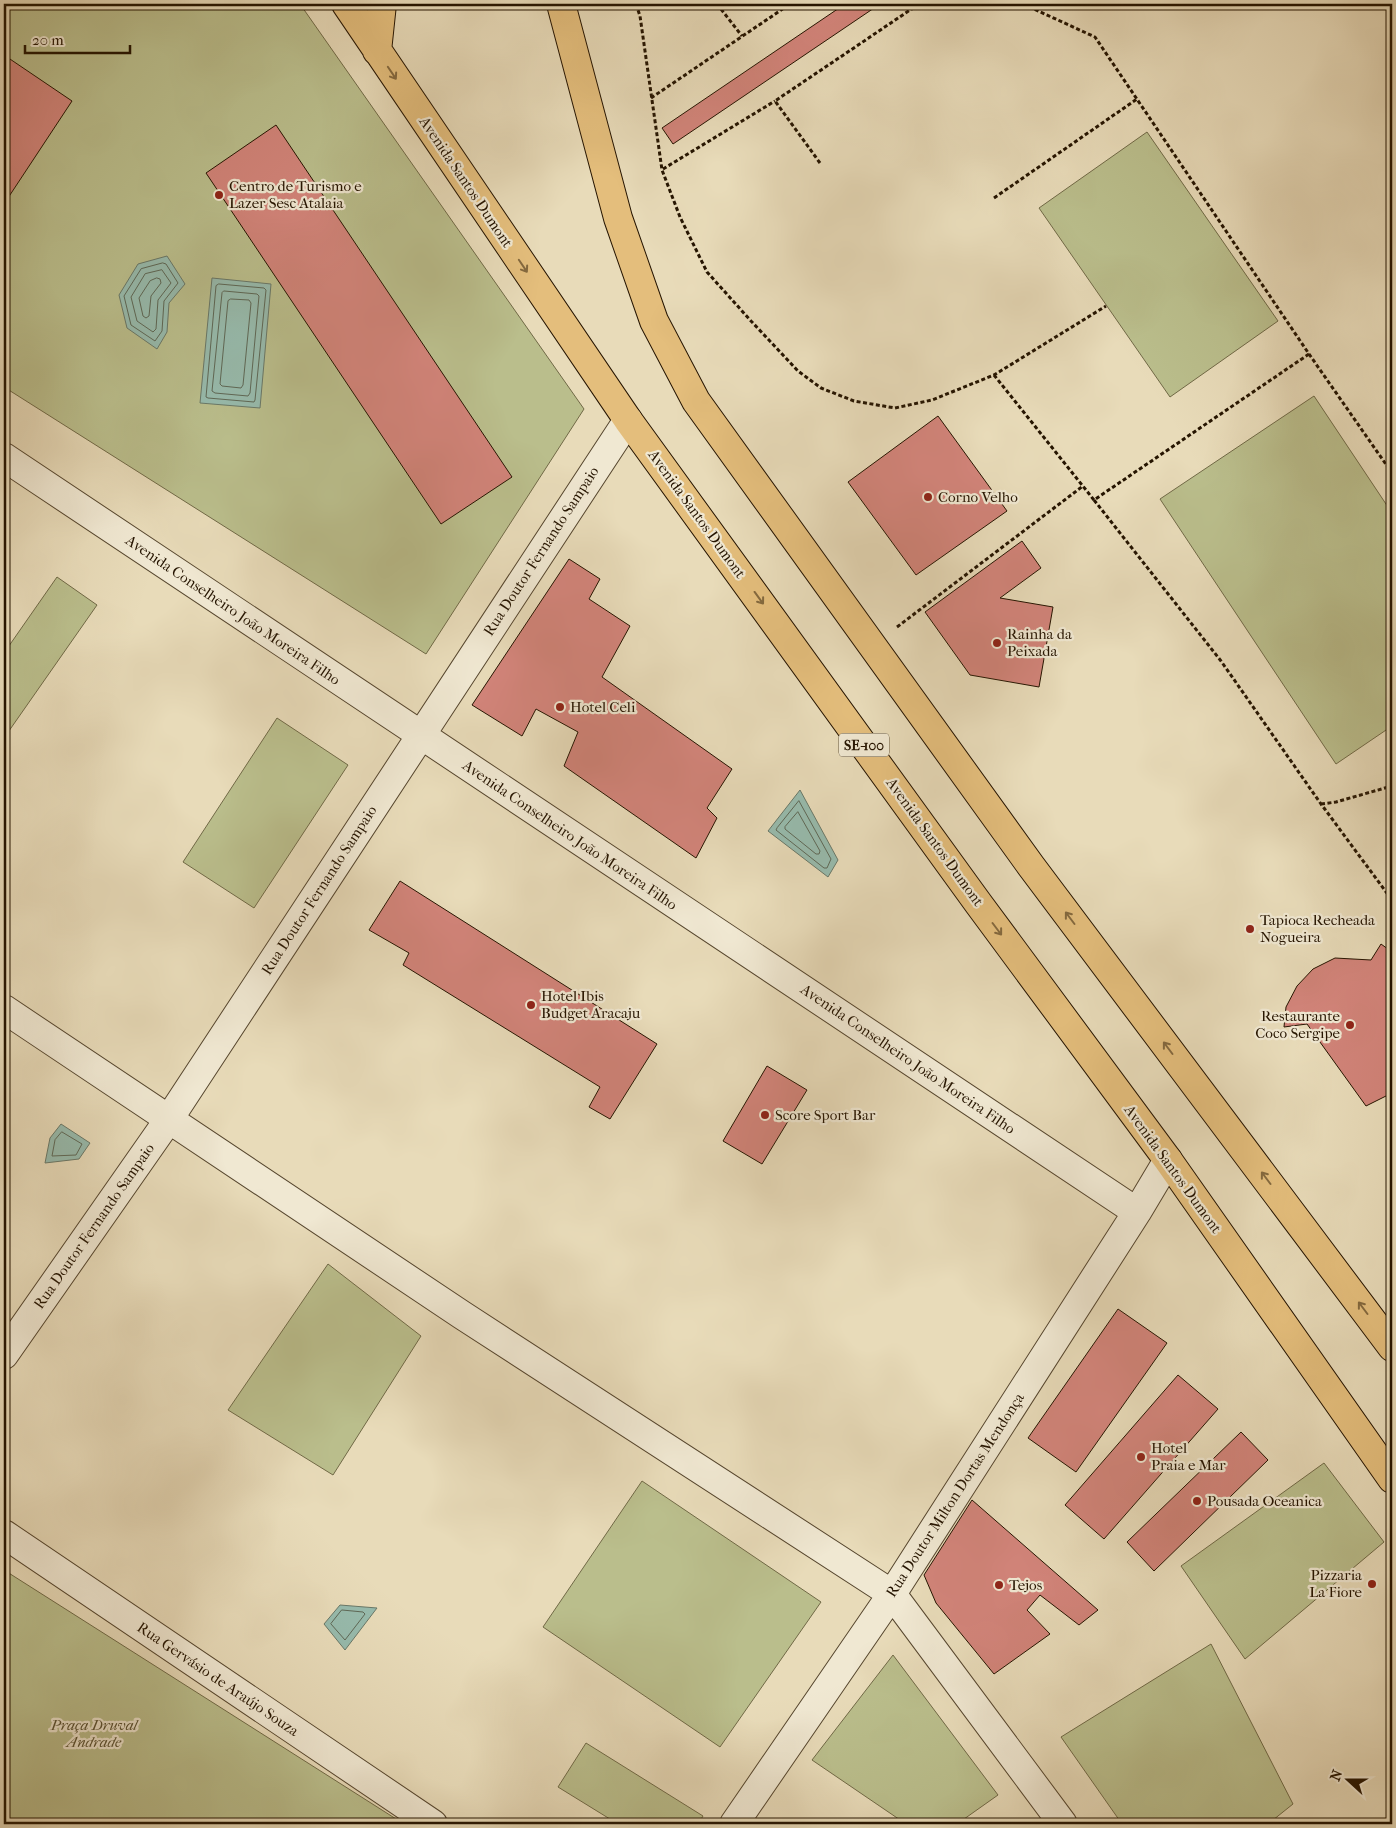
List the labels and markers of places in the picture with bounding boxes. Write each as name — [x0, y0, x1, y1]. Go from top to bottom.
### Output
place label: Centro de Turismo e Lazer Sesc Atalaia — [229, 177, 362, 212]
marker: Centro de Turismo e Lazer Sesc Atalaia — [213, 189, 225, 201]
place label: Corno Velho — [938, 488, 1018, 506]
marker: Corno Velho — [922, 491, 934, 503]
place label: Rainha da Peixada — [1007, 625, 1073, 660]
marker: Rainha da Peixada — [991, 637, 1003, 649]
place label: Hotel Celi — [570, 698, 636, 716]
marker: Hotel Celi — [554, 701, 566, 713]
place label: Tapioca Recheada Nogueira — [1260, 911, 1376, 946]
marker: Tapioca Recheada Nogueira — [1244, 923, 1256, 935]
place label: Hotel Ibis Budget Aracaju — [541, 987, 641, 1022]
marker: Hotel Ibis Budget Aracaju — [525, 999, 537, 1011]
place label: Restaurante Coco Sergipe — [1255, 1007, 1341, 1042]
marker: Restaurante Coco Sergipe — [1344, 1019, 1356, 1031]
place label: Score Sport Bar — [775, 1106, 876, 1124]
marker: Score Sport Bar — [759, 1109, 771, 1121]
place label: Hotel Praia e Mar — [1151, 1439, 1226, 1474]
marker: Hotel Praia e Mar — [1135, 1451, 1147, 1463]
place label: Pousada Oceanica — [1207, 1492, 1323, 1510]
marker: Pousada Oceanica — [1191, 1495, 1203, 1507]
place label: Pizzaria La Fiore — [1309, 1566, 1363, 1601]
place label: Tejos — [1009, 1576, 1043, 1594]
marker: Pizzaria La Fiore — [1366, 1578, 1378, 1590]
marker: Tejos — [993, 1579, 1005, 1591]

